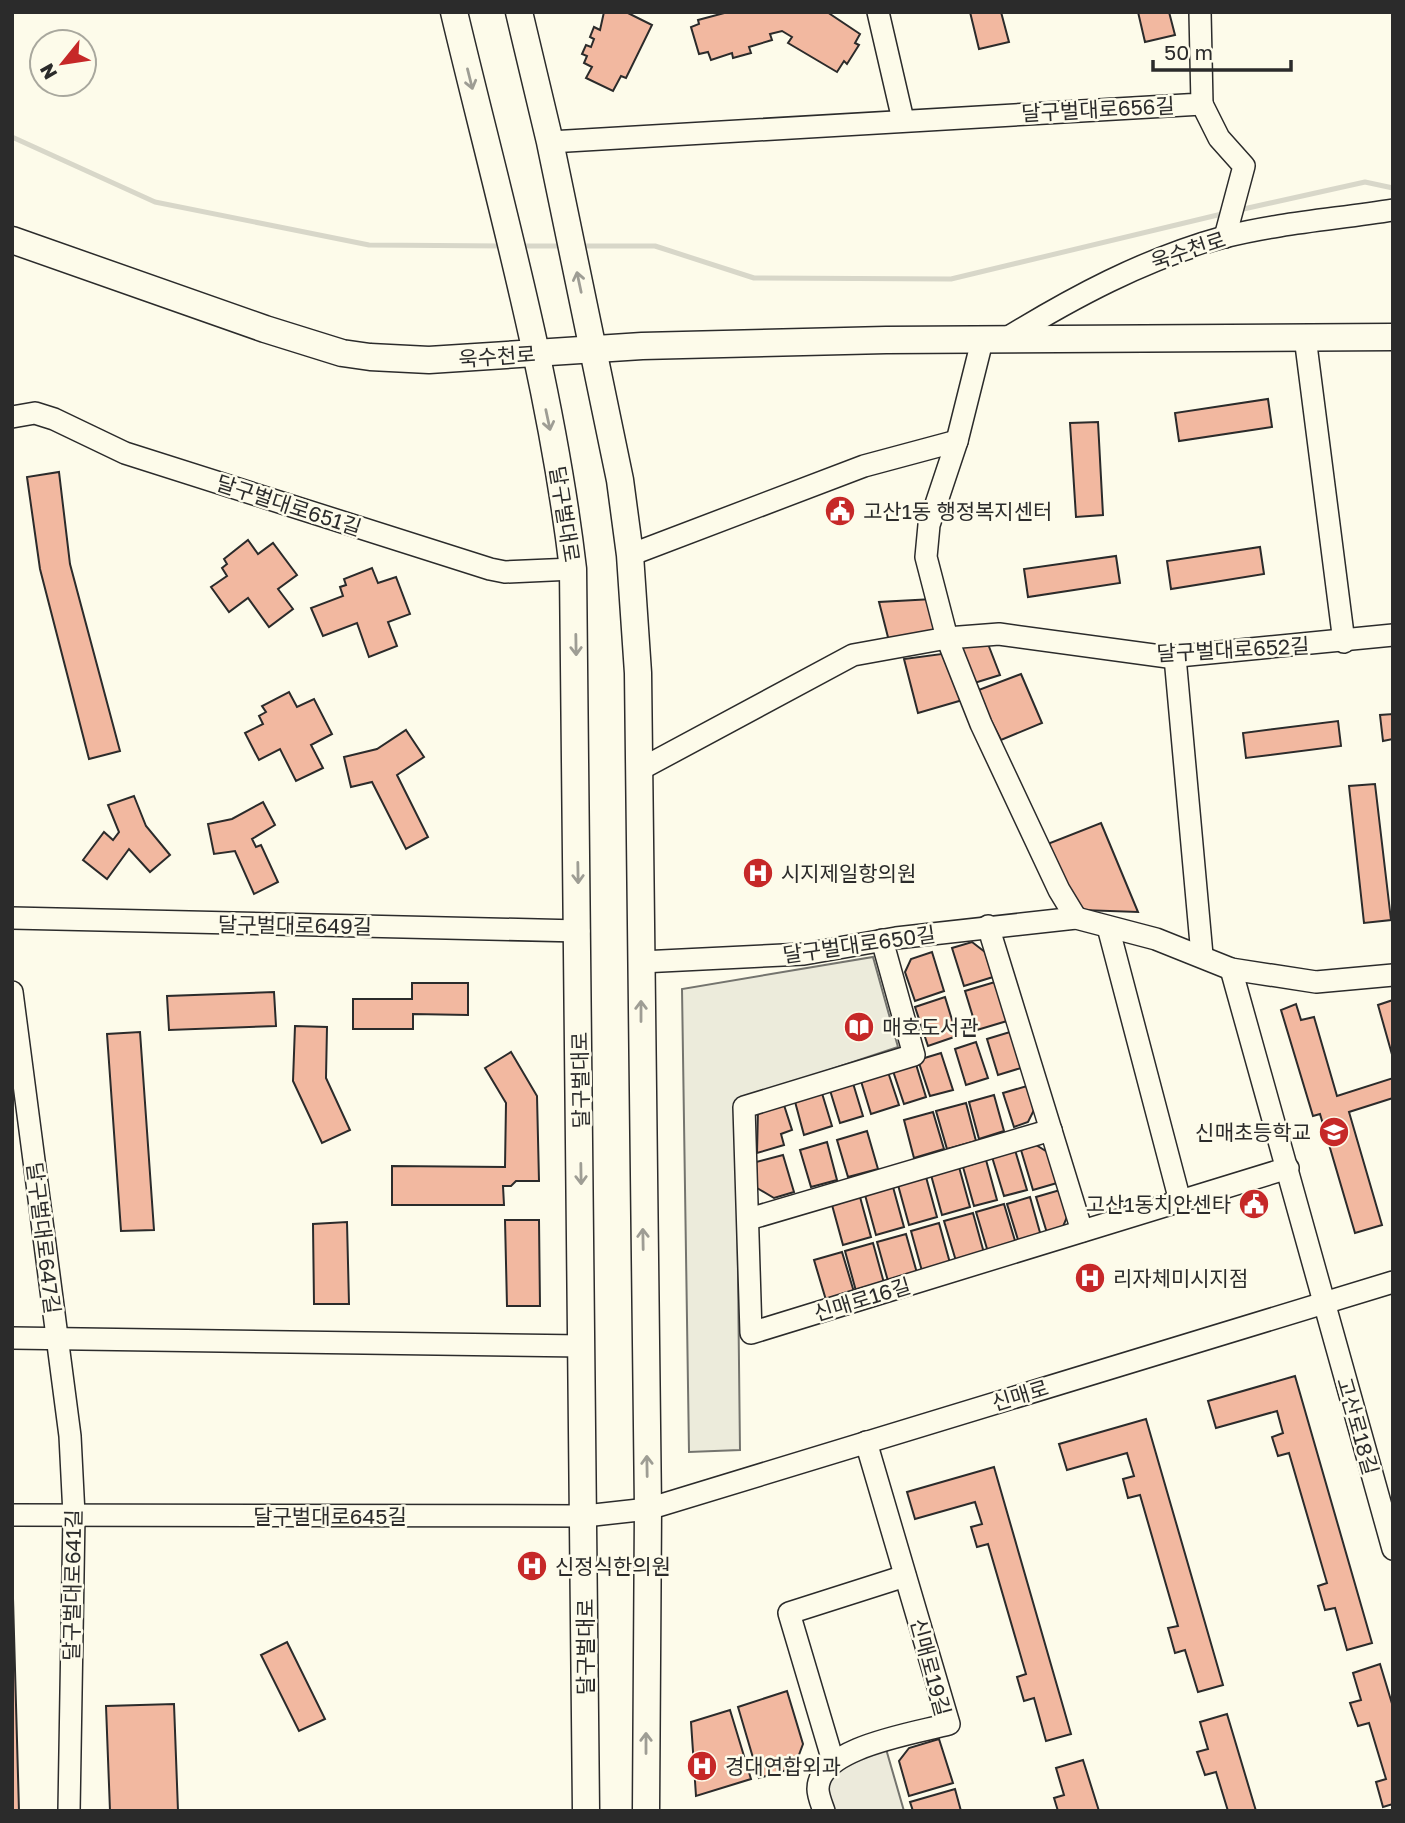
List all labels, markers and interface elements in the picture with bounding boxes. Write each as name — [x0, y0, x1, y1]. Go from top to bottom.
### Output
north arrow — [28, 28, 98, 98]
scale bar — [1153, 28, 1291, 72]
text: 50 m — [1164, 39, 1213, 65]
text: N — [34, 60, 61, 84]
one-way arrow — [464, 67, 477, 89]
street label: 달구벌대로656길 — [1021, 92, 1175, 126]
street label: 욱수천로 — [1147, 226, 1229, 274]
one-way arrow — [572, 271, 586, 294]
street label: 욱수천로 — [458, 340, 536, 372]
one-way arrow — [542, 408, 556, 431]
street label: 달구벌대로 — [545, 464, 585, 564]
street label: 달구벌대로651길 — [213, 469, 365, 541]
public building icon: 고산1동 행정복지센터 — [823, 494, 857, 528]
place label: 고산1동 행정복지센터 — [863, 498, 1052, 524]
street label: 달구벌대로652길 — [1156, 632, 1310, 666]
one-way arrow — [569, 633, 582, 656]
hospital icon: 시지제일항의원 — [741, 856, 775, 890]
place label: 시지제일항의원 — [781, 860, 916, 886]
one-way arrow — [571, 861, 585, 884]
street label: 달구벌대로649길 — [218, 911, 372, 939]
street label: 달구벌대로650길 — [781, 920, 937, 968]
one-way arrow — [635, 1000, 648, 1023]
library icon: 매호도서관 — [842, 1010, 876, 1044]
place label: 매호도서관 — [882, 1014, 979, 1040]
street label: 달구벌대로 — [566, 1031, 594, 1129]
school or university icon: 신매초등학교 — [1317, 1115, 1351, 1149]
place label: 신매초등학교 — [1195, 1119, 1311, 1145]
street label: 달구벌대로647길 — [22, 1161, 66, 1315]
one-way arrow — [574, 1162, 587, 1185]
public building icon: 고산1동치안센타 — [1237, 1187, 1271, 1221]
place label: 고산1동치안센타 — [1086, 1191, 1231, 1217]
one-way arrow — [637, 1227, 650, 1250]
hospital icon: 리자체미시지점 — [1073, 1261, 1107, 1295]
place label: 리자체미시지점 — [1113, 1265, 1248, 1291]
street label: 신매로16길 — [810, 1272, 914, 1326]
street label: 신매로 — [988, 1374, 1052, 1416]
street label: 고산로18길 — [1332, 1374, 1384, 1478]
one-way arrow — [640, 1455, 654, 1478]
street label: 달구벌대로645길 — [253, 1503, 407, 1529]
street label: 달구벌대로641길 — [58, 1509, 86, 1661]
hospital icon: 신정식한의원 — [515, 1549, 549, 1583]
place label: 신정식한의원 — [555, 1553, 671, 1579]
street label: 달구벌대로 — [572, 1599, 598, 1695]
street label: 신매로19길 — [905, 1615, 957, 1719]
one-way arrow — [640, 1731, 653, 1754]
hospital icon: 경대연합외과 — [685, 1749, 719, 1783]
place label: 경대연합외과 — [725, 1753, 841, 1779]

